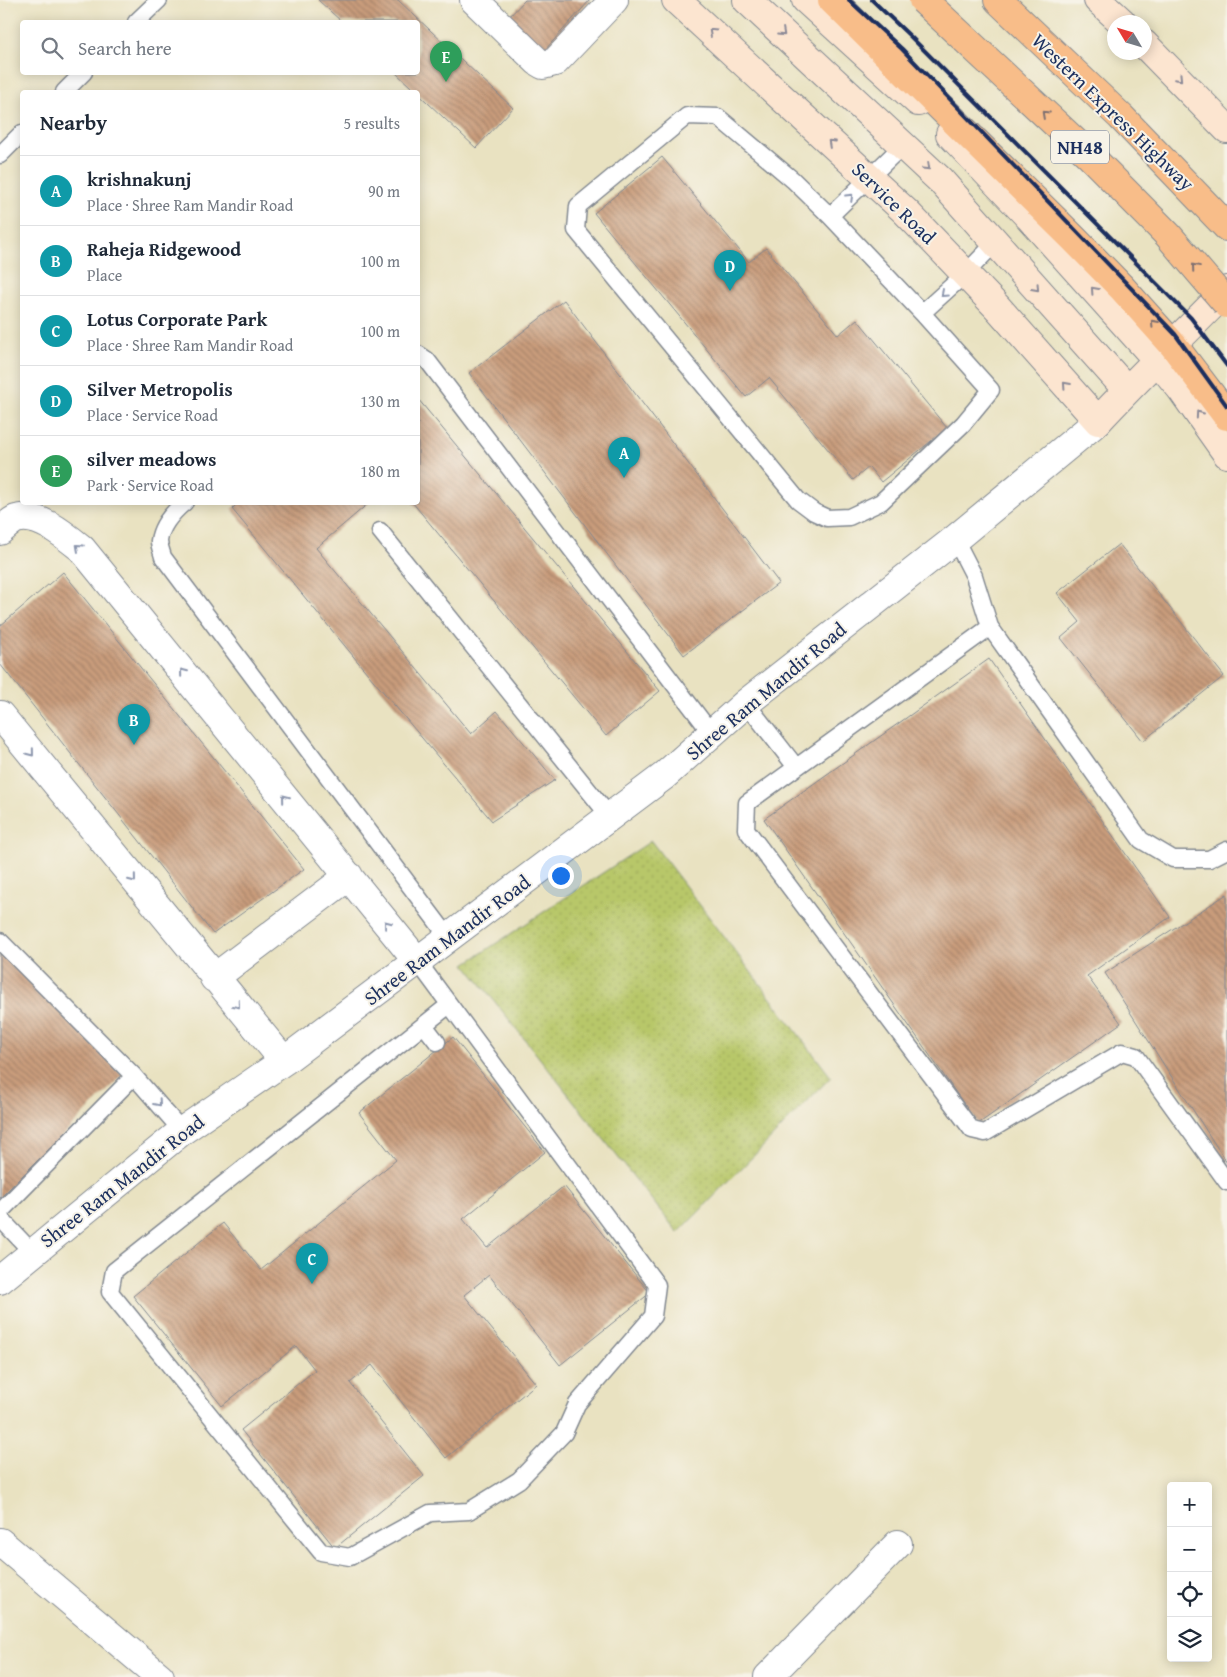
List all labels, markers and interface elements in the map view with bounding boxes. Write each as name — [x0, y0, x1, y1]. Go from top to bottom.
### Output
north arrow — [1107, 15, 1152, 60]
search box — [20, 20, 420, 75]
street label: Western Express Highway — [1026, 26, 1201, 197]
one-way arrow — [777, 27, 786, 36]
one-way arrow — [708, 29, 717, 38]
icon: search — [38, 34, 66, 62]
text: Search here — [78, 34, 172, 62]
pin: E — [430, 41, 462, 82]
one-way arrow — [1173, 73, 1182, 82]
text: Nearby — [40, 107, 107, 138]
text: 5 results — [343, 111, 400, 135]
one-way arrow — [1042, 111, 1051, 120]
road number: NH48 — [1051, 130, 1109, 163]
one-way arrow — [827, 140, 836, 149]
street label: Service Road — [846, 155, 943, 251]
one-way arrow — [922, 161, 931, 170]
text: krishnakunj — [87, 165, 191, 193]
text: A — [51, 179, 61, 203]
text: 90 m — [368, 179, 400, 203]
text: Place · Shree Ram Mandir Road — [87, 193, 293, 217]
one-way arrow — [844, 194, 853, 203]
text: Raheja Ridgewood — [87, 235, 241, 263]
text: B — [51, 249, 61, 273]
text: 100 m — [360, 249, 400, 273]
pin: D — [714, 250, 746, 291]
text: Place — [87, 263, 122, 287]
one-way arrow — [1192, 264, 1201, 273]
one-way arrow — [1030, 282, 1039, 291]
one-way arrow — [1091, 286, 1100, 295]
one-way arrow — [940, 288, 949, 297]
text: Lotus Corporate Park — [87, 305, 267, 333]
text: C — [51, 319, 61, 343]
text: 100 m — [360, 319, 400, 343]
one-way arrow — [1150, 320, 1159, 329]
text: Place · Shree Ram Mandir Road — [87, 333, 293, 357]
text: Silver Metropolis — [87, 375, 233, 403]
one-way arrow — [1062, 381, 1071, 390]
text: D — [51, 389, 61, 413]
text: 130 m — [360, 389, 400, 413]
text: Place · Service Road — [87, 403, 218, 427]
one-way arrow — [1196, 410, 1205, 420]
pin: A — [608, 437, 640, 478]
text: silver meadows — [87, 445, 216, 473]
text: E — [52, 459, 60, 483]
text: 180 m — [360, 459, 400, 483]
text: Park · Service Road — [87, 473, 214, 497]
one-way arrow — [76, 543, 85, 552]
street label: Shree Ram Mandir Road — [679, 614, 852, 767]
one-way arrow — [179, 668, 188, 677]
pin: B — [118, 704, 150, 745]
one-way arrow — [25, 747, 33, 756]
one-way arrow — [282, 794, 291, 803]
your location — [548, 863, 574, 889]
street label: Shree Ram Mandir Road — [357, 867, 536, 1012]
one-way arrow — [128, 873, 136, 882]
one-way arrow — [385, 921, 393, 930]
one-way arrow — [231, 999, 240, 1008]
one-way arrow — [152, 1098, 161, 1107]
street label: Shree Ram Mandir Road — [33, 1107, 210, 1254]
pin: C — [296, 1243, 328, 1284]
map controls — [1167, 1482, 1212, 1662]
button: + — [1167, 1482, 1212, 1527]
button: − — [1167, 1527, 1212, 1572]
button: locate — [1167, 1572, 1212, 1617]
button: layers — [1167, 1617, 1212, 1662]

